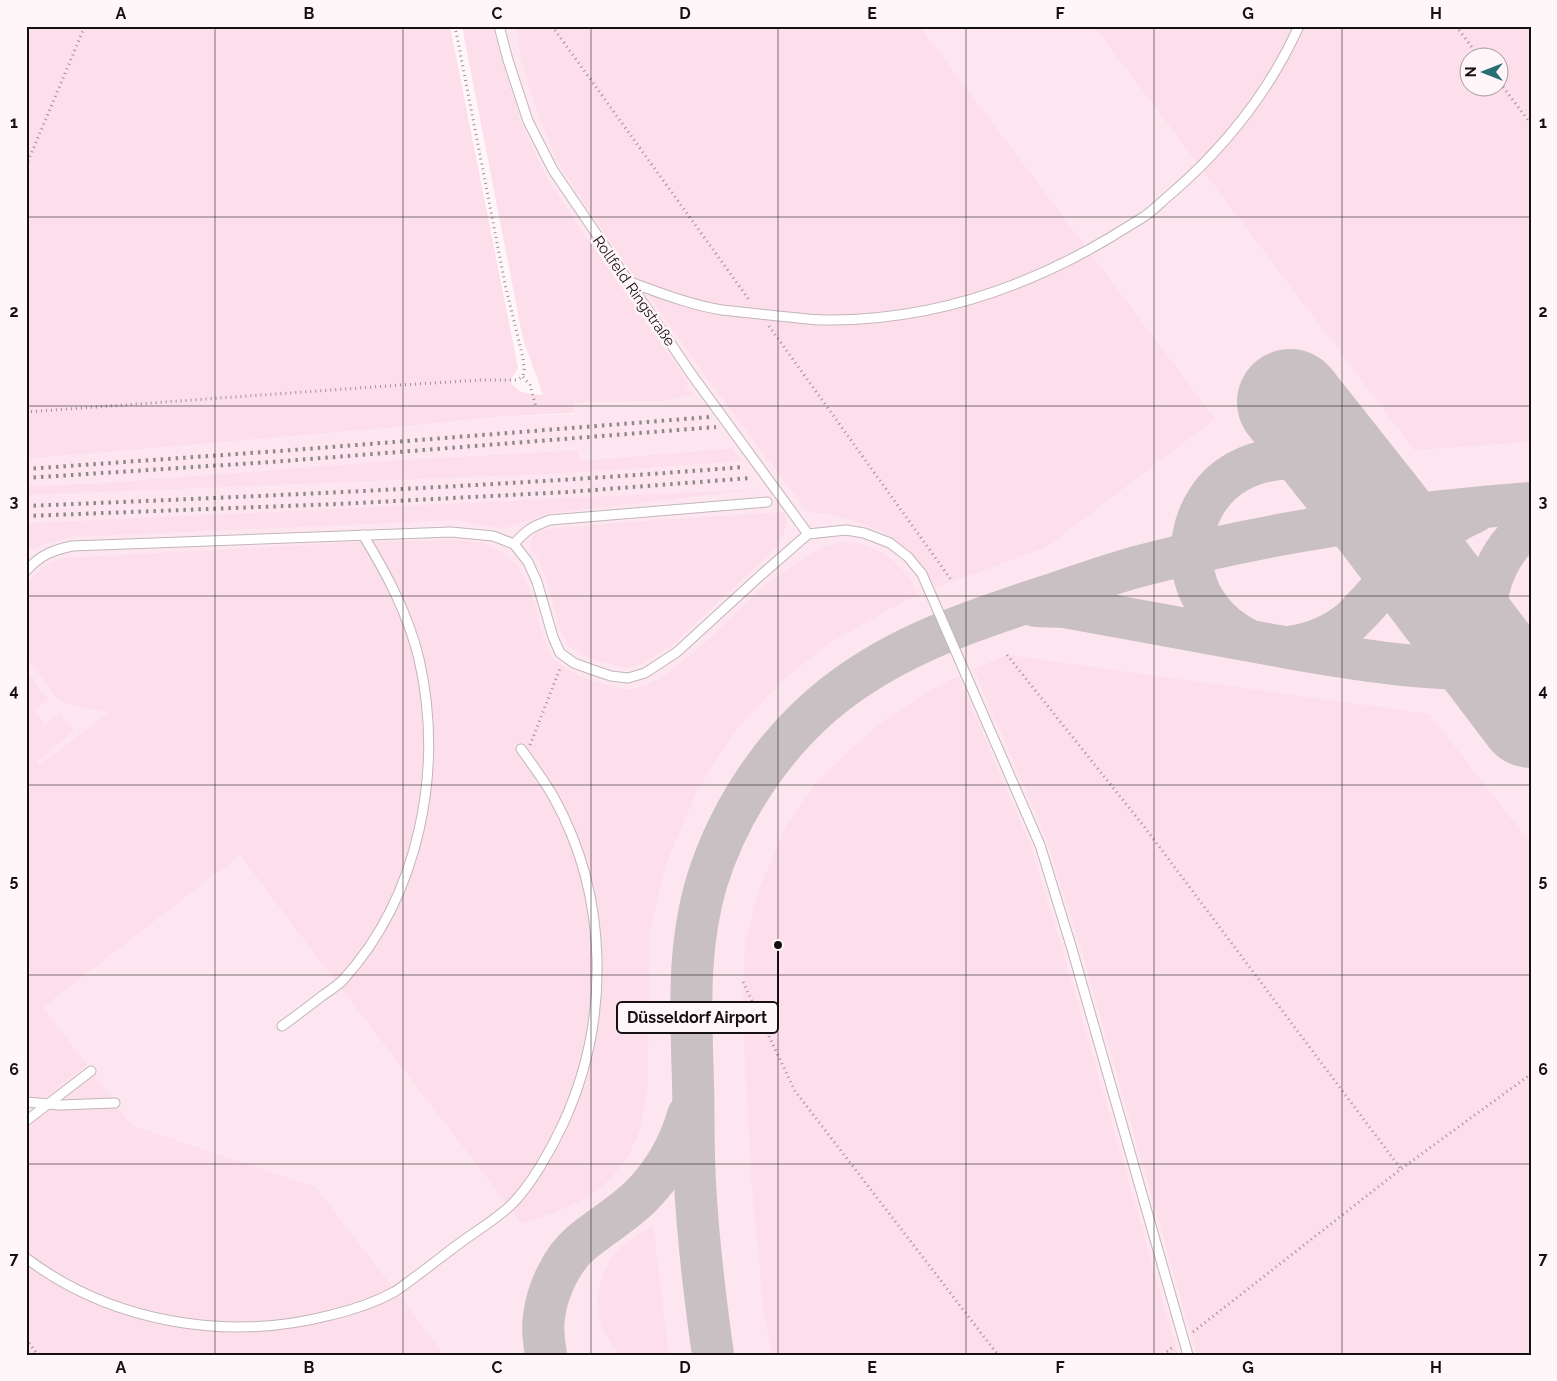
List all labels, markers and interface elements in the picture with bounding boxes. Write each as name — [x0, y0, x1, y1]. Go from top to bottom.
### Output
text: A — [116, 4, 127, 23]
text: B — [304, 4, 315, 23]
text: C — [492, 4, 503, 23]
text: D — [679, 4, 691, 23]
text: E — [867, 4, 877, 23]
text: F — [1055, 4, 1065, 23]
text: G — [1242, 4, 1254, 23]
text: H — [1430, 4, 1442, 23]
north arrow — [1460, 48, 1510, 98]
text: N — [1463, 67, 1479, 77]
text: 1 — [10, 113, 18, 132]
text: 1 — [1539, 113, 1547, 132]
street label: Rollfeld Ringstraße — [589, 232, 679, 350]
text: 2 — [9, 302, 19, 321]
text: 2 — [1538, 302, 1548, 321]
text: 3 — [10, 492, 19, 511]
text: 3 — [1539, 492, 1548, 511]
text: 4 — [9, 681, 19, 700]
text: 4 — [1538, 681, 1548, 700]
text: 5 — [10, 871, 19, 890]
text: 5 — [1539, 871, 1548, 890]
callout: Düsseldorf Airport — [617, 1002, 778, 1033]
text: Düsseldorf Airport — [627, 1008, 767, 1027]
text: 6 — [9, 1060, 19, 1079]
text: 6 — [1538, 1060, 1548, 1079]
text: 7 — [10, 1249, 19, 1268]
text: 7 — [1539, 1249, 1548, 1268]
text: A — [116, 1358, 127, 1377]
text: B — [304, 1358, 315, 1377]
text: C — [492, 1358, 503, 1377]
text: D — [679, 1358, 691, 1377]
text: E — [867, 1358, 877, 1377]
text: F — [1055, 1358, 1065, 1377]
text: G — [1242, 1358, 1254, 1377]
text: H — [1430, 1358, 1442, 1377]

